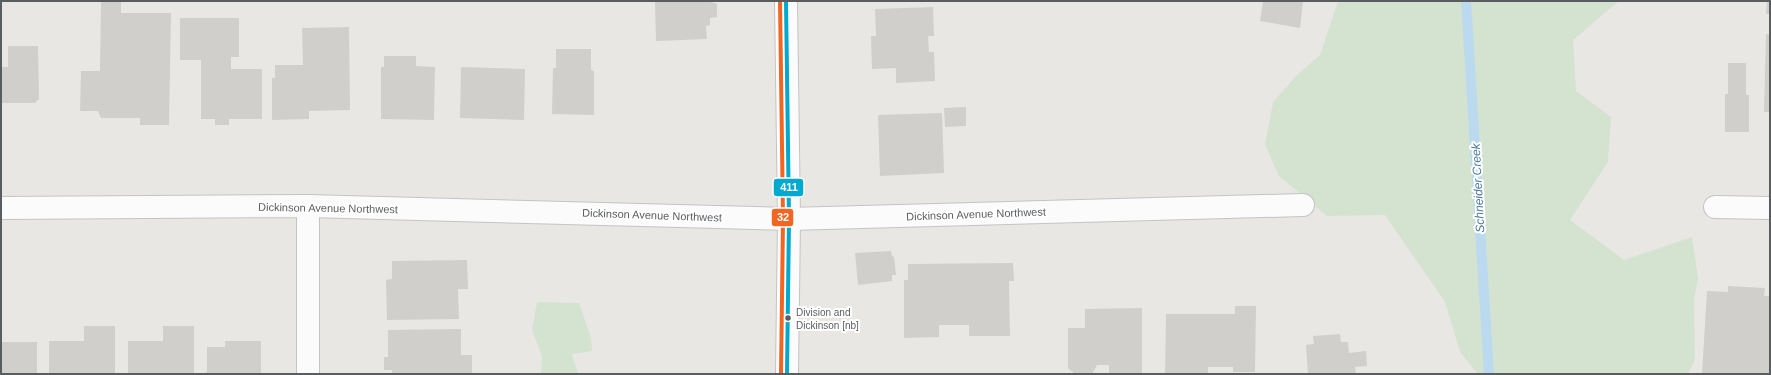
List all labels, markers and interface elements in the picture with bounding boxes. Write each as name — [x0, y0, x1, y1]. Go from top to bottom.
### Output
water label: Schneider Creek — [1469, 142, 1487, 233]
line badge: 411 — [773, 178, 804, 197]
text: 411 — [780, 181, 798, 193]
street label: Dickinson Avenue Northwest — [258, 201, 398, 215]
street label: Dickinson Avenue Northwest — [906, 206, 1046, 222]
street label: Dickinson Avenue Northwest — [582, 207, 722, 223]
line badge: 32 — [771, 208, 794, 227]
text: 32 — [777, 211, 789, 223]
place label: Division and Dickinson [nb] — [796, 307, 859, 331]
marker: Division and Dickinson [nb] — [783, 313, 793, 323]

